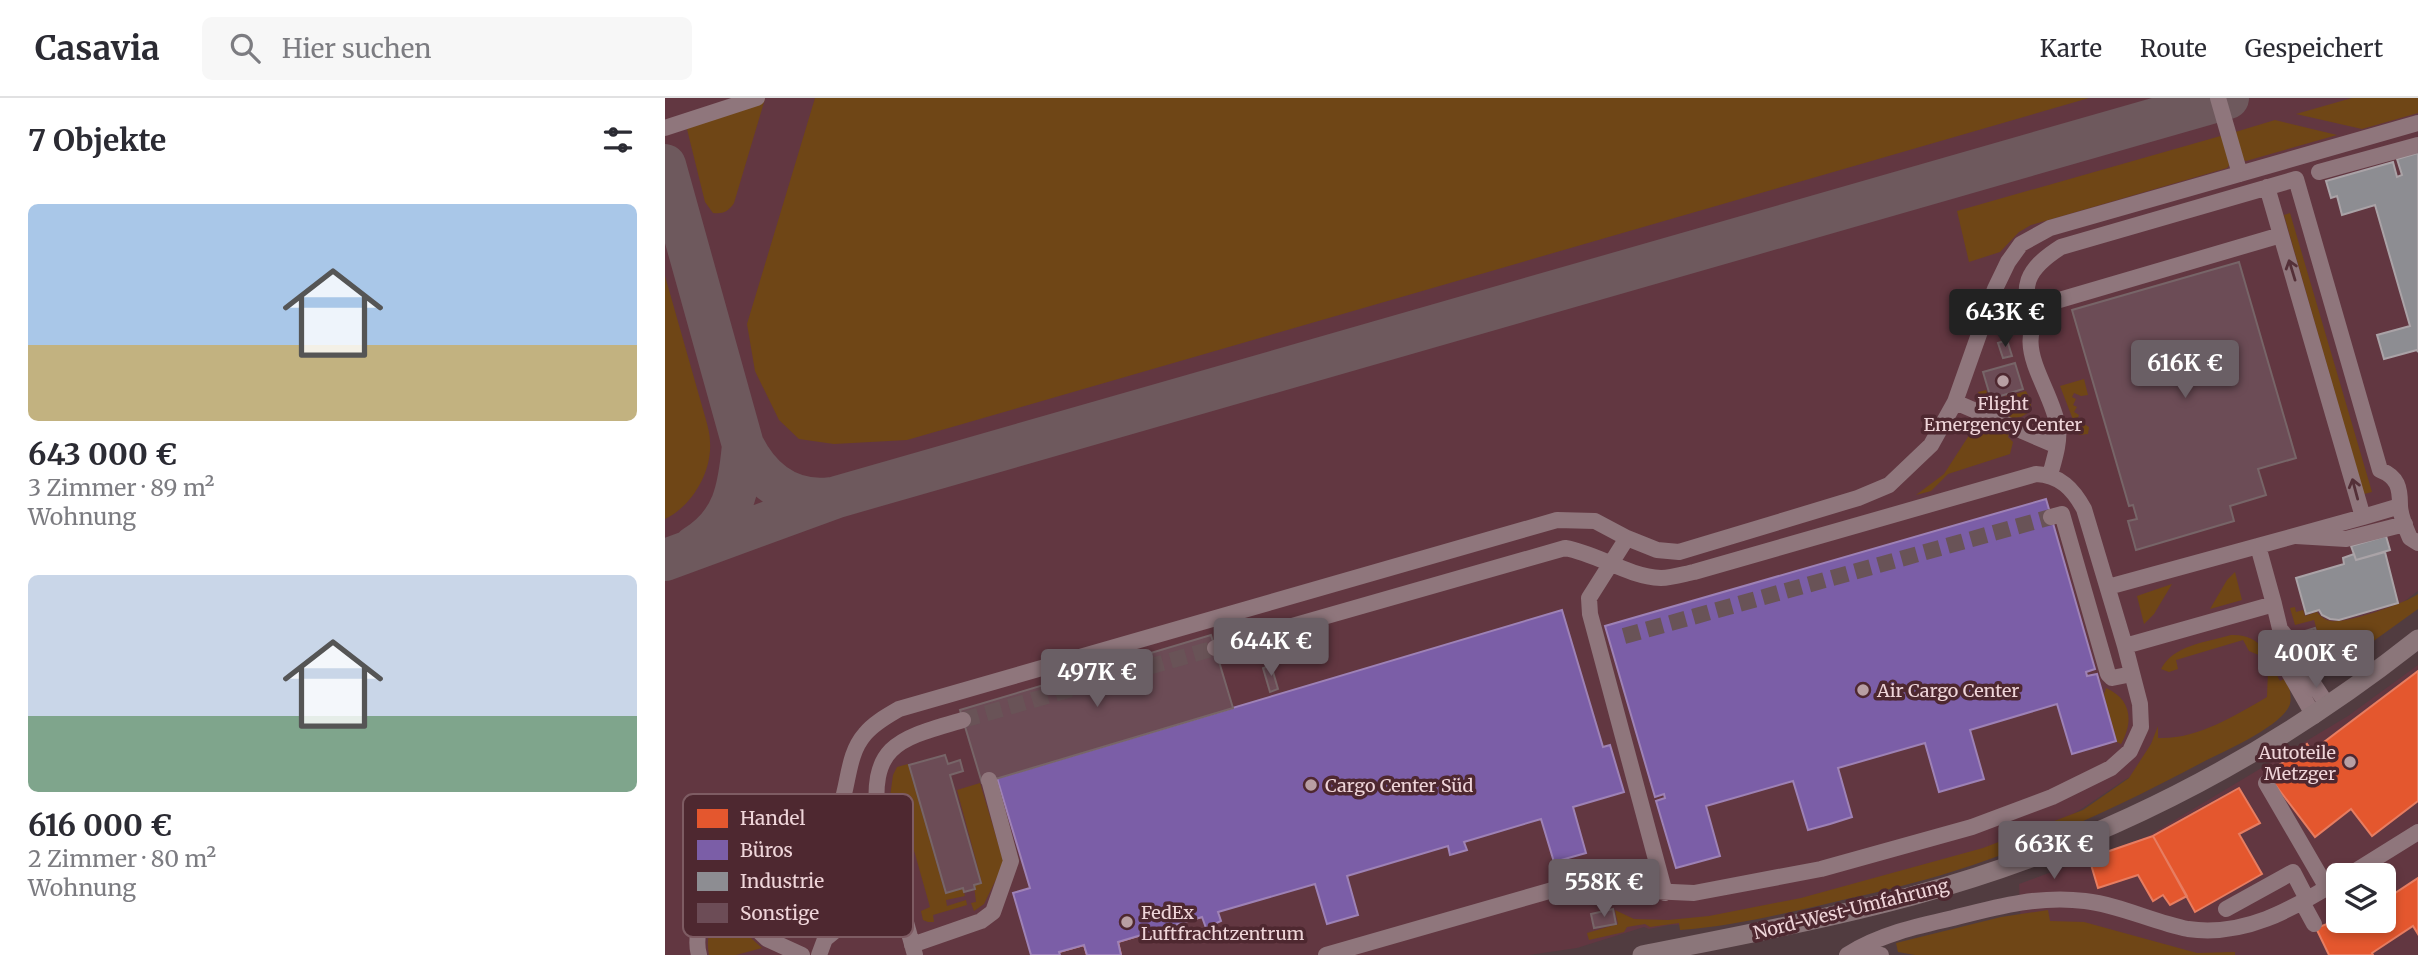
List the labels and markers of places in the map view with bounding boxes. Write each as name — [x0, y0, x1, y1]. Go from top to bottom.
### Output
pin: 643K € — [1948, 289, 2062, 349]
pin: 616K € — [2128, 341, 2242, 400]
marker: Flight Emergency Center — [1995, 373, 2011, 389]
place label: Flight Emergency Center — [1924, 392, 2082, 436]
pin: 644K € — [1214, 618, 1328, 678]
pin: 400K € — [2259, 630, 2373, 690]
pin: 497K € — [1040, 650, 1154, 709]
place label: Air Cargo Center — [1876, 679, 2019, 702]
marker: Air Cargo Center — [1855, 682, 1871, 698]
place label: Autoteile Metzger — [2258, 741, 2336, 785]
marker: Autoteile Metzger — [2342, 754, 2358, 770]
place label: Cargo Center Süd — [1325, 774, 1473, 797]
marker: Cargo Center Süd — [1303, 777, 1319, 793]
pin: 663K € — [1997, 822, 2111, 881]
pin: 558K € — [1547, 860, 1661, 919]
place label: FedEx Luftfrachtzentrum — [1141, 901, 1305, 945]
marker: FedEx Luftfrachtzentrum — [1119, 914, 1135, 930]

